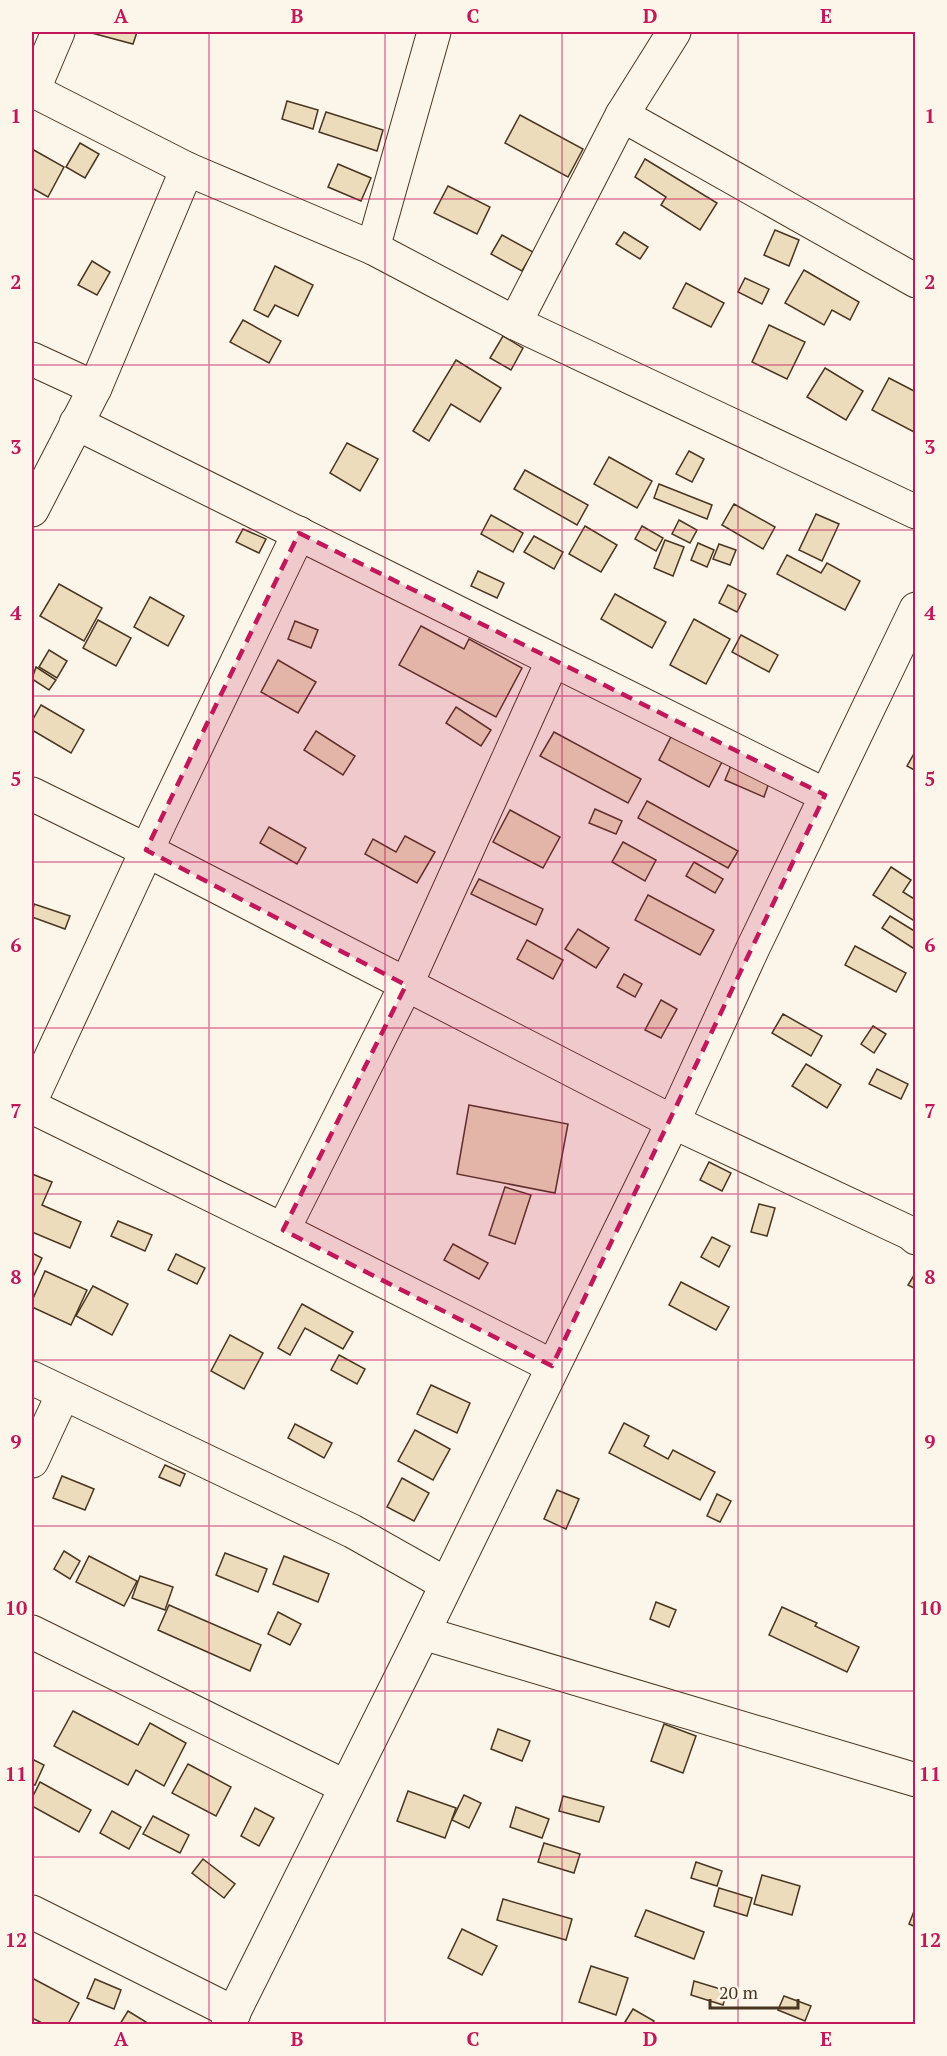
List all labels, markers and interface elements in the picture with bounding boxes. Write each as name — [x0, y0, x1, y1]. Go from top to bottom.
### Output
text: A — [114, 2, 129, 29]
text: B — [291, 2, 304, 29]
text: C — [466, 2, 480, 29]
text: D — [643, 2, 657, 29]
text: E — [820, 2, 832, 29]
text: 1 — [10, 102, 22, 129]
text: 1 — [924, 102, 936, 129]
text: 2 — [10, 268, 22, 295]
text: 2 — [924, 268, 936, 295]
text: 3 — [10, 433, 22, 460]
text: 3 — [924, 433, 936, 460]
text: 4 — [10, 599, 22, 626]
text: 4 — [924, 599, 936, 626]
text: 5 — [10, 765, 22, 792]
text: 5 — [924, 765, 936, 792]
text: 6 — [10, 931, 22, 958]
text: 6 — [924, 931, 936, 958]
text: 7 — [10, 1097, 22, 1124]
text: 7 — [924, 1097, 936, 1124]
text: 8 — [10, 1263, 22, 1290]
text: 8 — [924, 1263, 936, 1290]
text: 9 — [10, 1428, 22, 1455]
text: 9 — [924, 1428, 936, 1455]
text: 10 — [5, 1594, 27, 1621]
text: 10 — [919, 1594, 941, 1621]
text: 11 — [5, 1760, 27, 1787]
text: 11 — [919, 1760, 941, 1787]
text: 12 — [5, 1926, 27, 1953]
text: 12 — [919, 1926, 941, 1953]
scale bar — [710, 1972, 798, 2010]
text: 20 m — [719, 1980, 759, 2004]
text: A — [114, 2025, 129, 2052]
text: B — [291, 2025, 304, 2052]
text: C — [466, 2025, 480, 2052]
text: D — [643, 2025, 657, 2052]
text: E — [820, 2025, 832, 2052]

